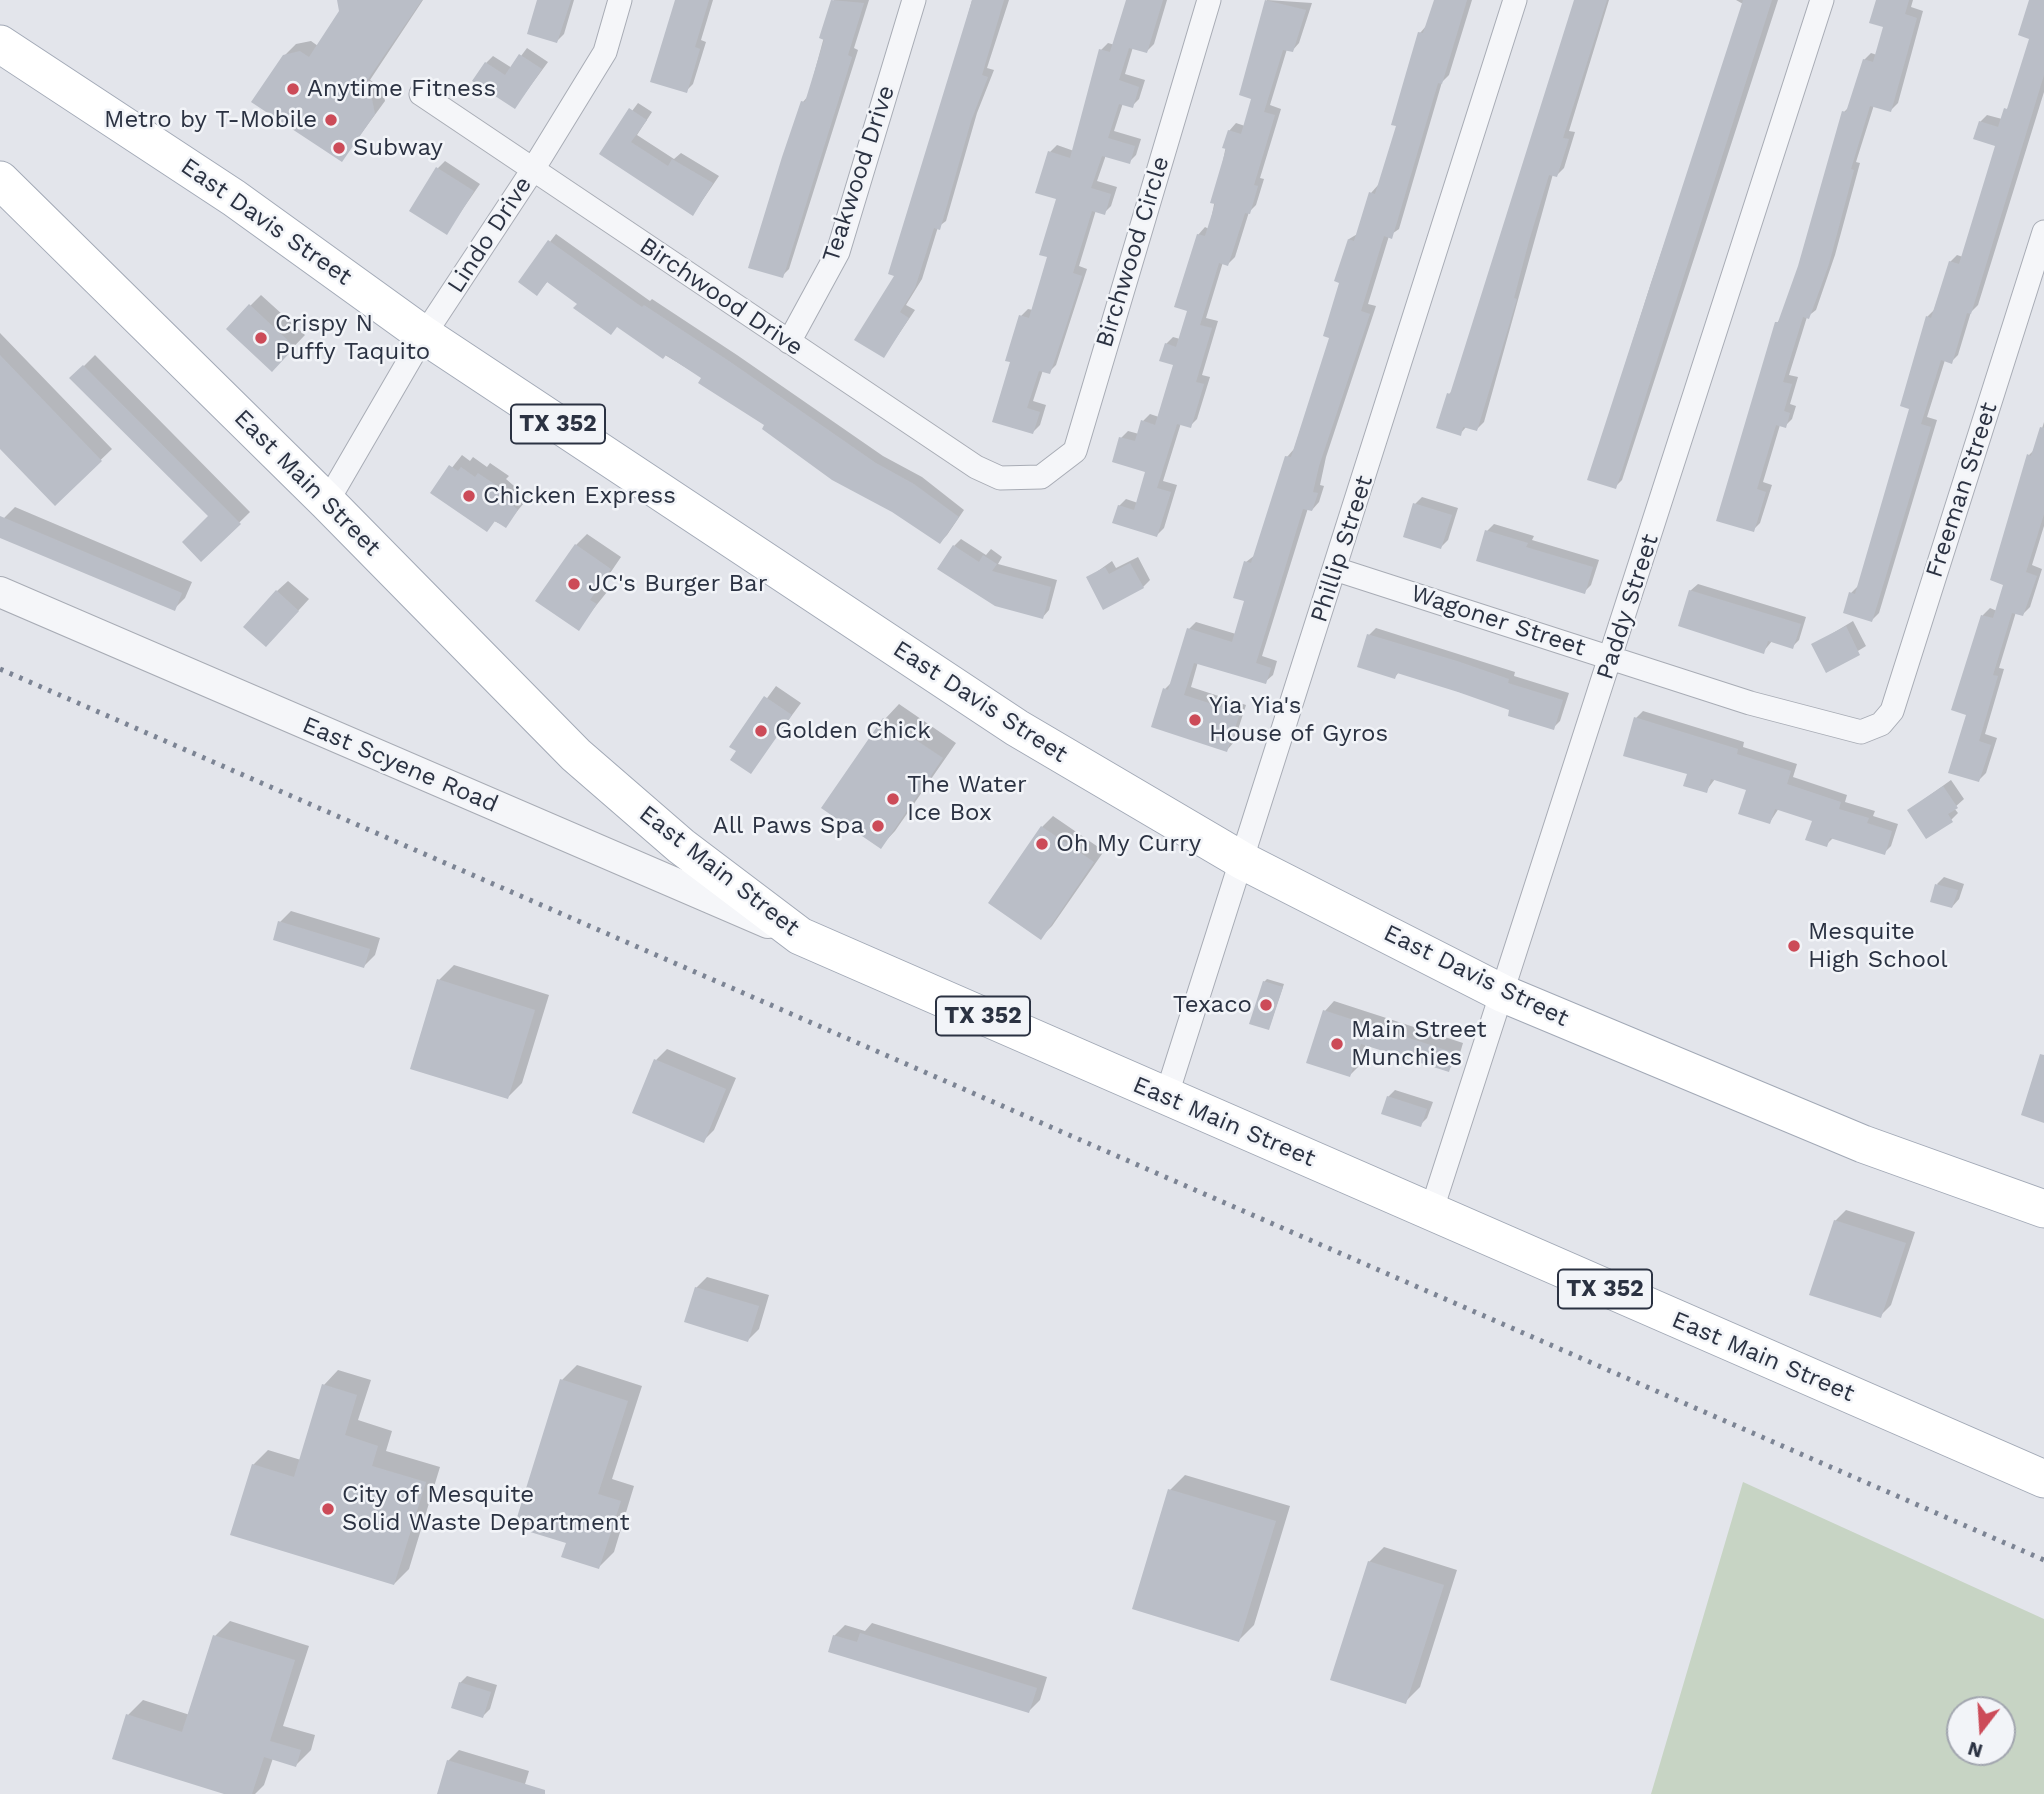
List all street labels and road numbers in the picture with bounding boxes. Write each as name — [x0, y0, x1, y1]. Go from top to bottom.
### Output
street label: Teakwood Drive — [817, 82, 901, 266]
street label: East Davis Street — [175, 152, 357, 292]
street label: Birchwood Circle — [1090, 153, 1176, 351]
street label: Lindo Drive — [442, 171, 538, 299]
street label: Birchwood Drive — [634, 232, 808, 362]
street label: Freeman Street — [1920, 399, 2004, 581]
street label: East Main Street — [228, 404, 386, 562]
road number: TX 352 — [511, 404, 605, 444]
street label: Phillip Street — [1305, 472, 1379, 626]
street label: Paddy Street — [1591, 531, 1665, 683]
street label: Wagoner Street — [1407, 579, 1589, 663]
street label: East Davis Street — [887, 635, 1073, 769]
street label: East Scyene Road — [298, 711, 502, 819]
street label: East Main Street — [633, 800, 805, 942]
street label: East Davis Street — [1379, 919, 1573, 1033]
road number: TX 352 — [936, 996, 1030, 1036]
street label: East Main Street — [1128, 1071, 1320, 1173]
road number: TX 352 — [1558, 1270, 1652, 1308]
street label: East Main Street — [1667, 1306, 1859, 1408]

